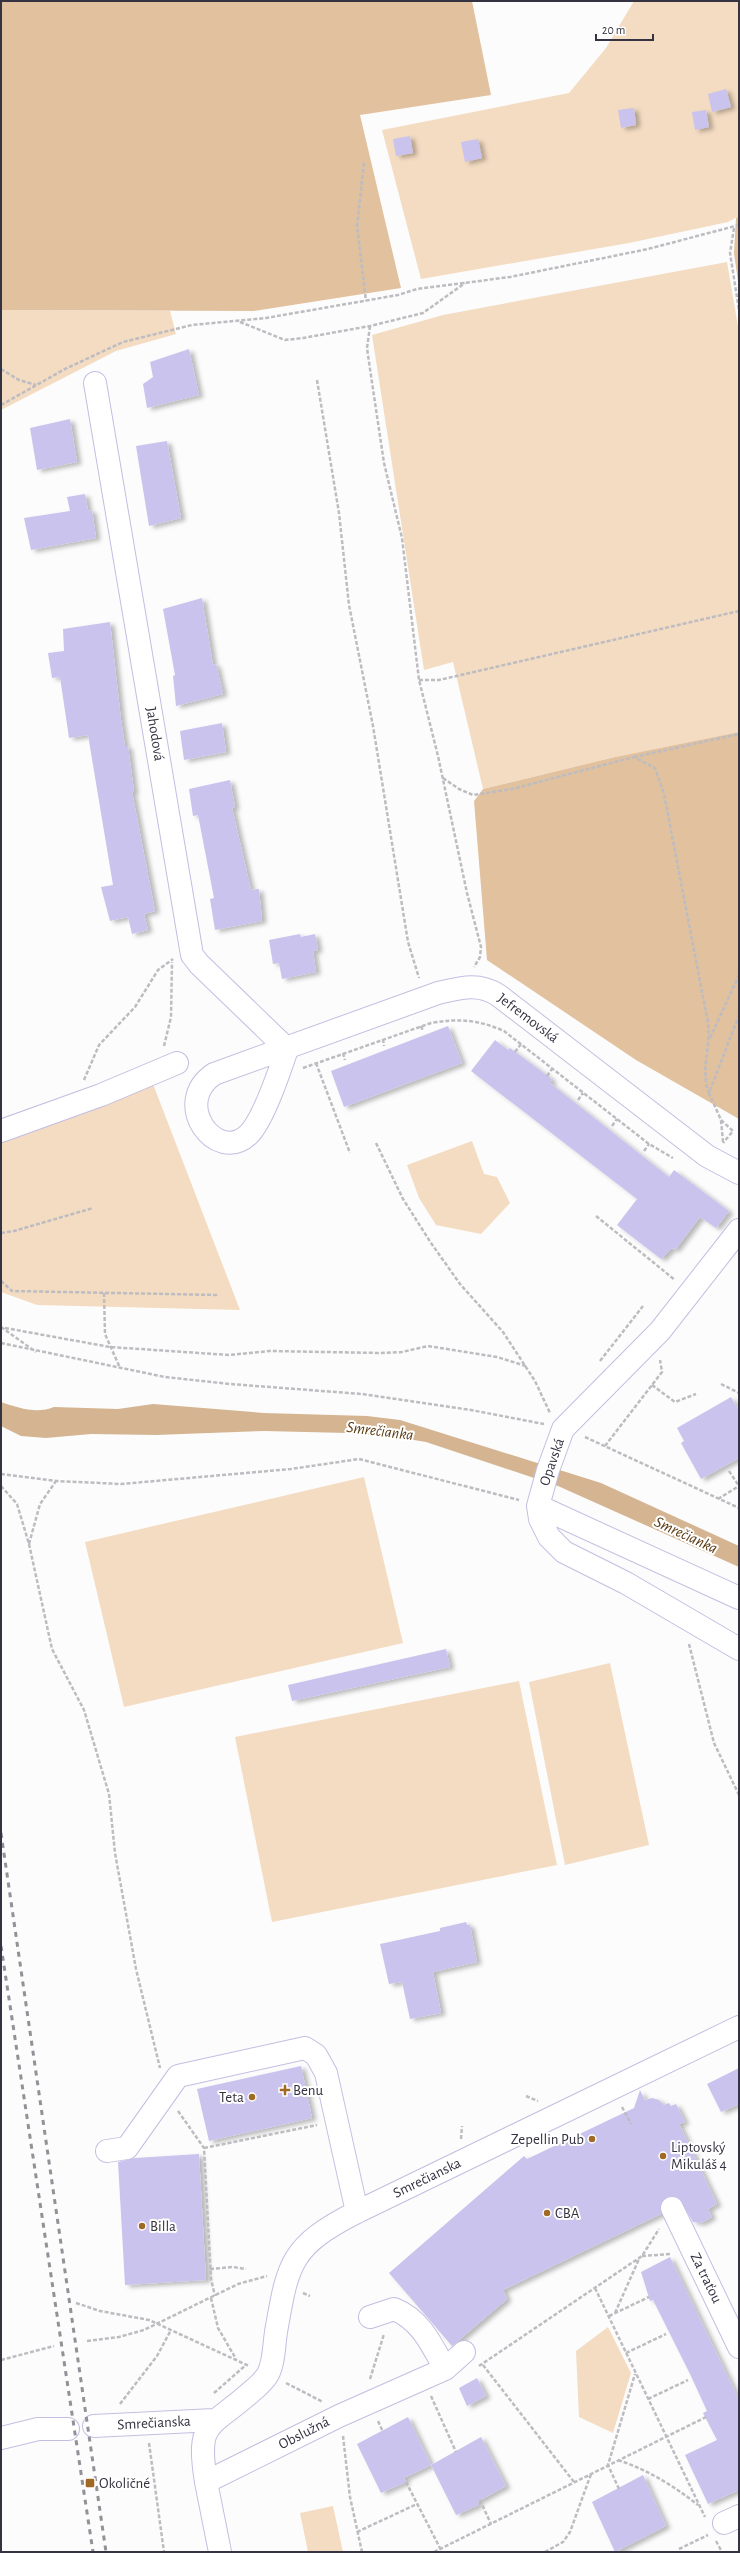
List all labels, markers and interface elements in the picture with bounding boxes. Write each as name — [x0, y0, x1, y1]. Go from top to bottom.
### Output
scale bar — [596, 16, 653, 42]
text: 20 m — [602, 24, 625, 36]
street label: Jahodová — [143, 706, 167, 762]
street label: Jefremovská — [495, 990, 561, 1046]
water label: Smrečianka — [346, 1419, 414, 1443]
street label: Opavská — [537, 1436, 567, 1488]
water label: Smrečianka — [652, 1514, 720, 1556]
place label: Benu — [293, 2083, 324, 2098]
marker: Benu — [280, 2085, 290, 2095]
place label: Teta — [219, 2090, 244, 2105]
marker: Teta — [247, 2092, 257, 2102]
place label: Zepellin Pub — [511, 2132, 584, 2147]
marker: Zepellin Pub — [587, 2134, 597, 2144]
place label: Liptovský Mikuláš 4 — [671, 2140, 727, 2172]
marker: Liptovský Mikuláš 4 — [658, 2151, 668, 2161]
street label: Smrečianska — [391, 2155, 463, 2201]
place label: CBA — [555, 2206, 580, 2221]
marker: CBA — [542, 2208, 552, 2218]
place label: Billa — [150, 2219, 176, 2234]
marker: Billa — [137, 2221, 147, 2231]
street label: Za traťou — [687, 2251, 725, 2306]
street label: Smrečianska — [117, 2414, 191, 2432]
street label: Obslužná — [276, 2414, 332, 2452]
place label: Okoličné — [99, 2476, 150, 2491]
marker: Okoličné — [84, 2477, 96, 2489]

